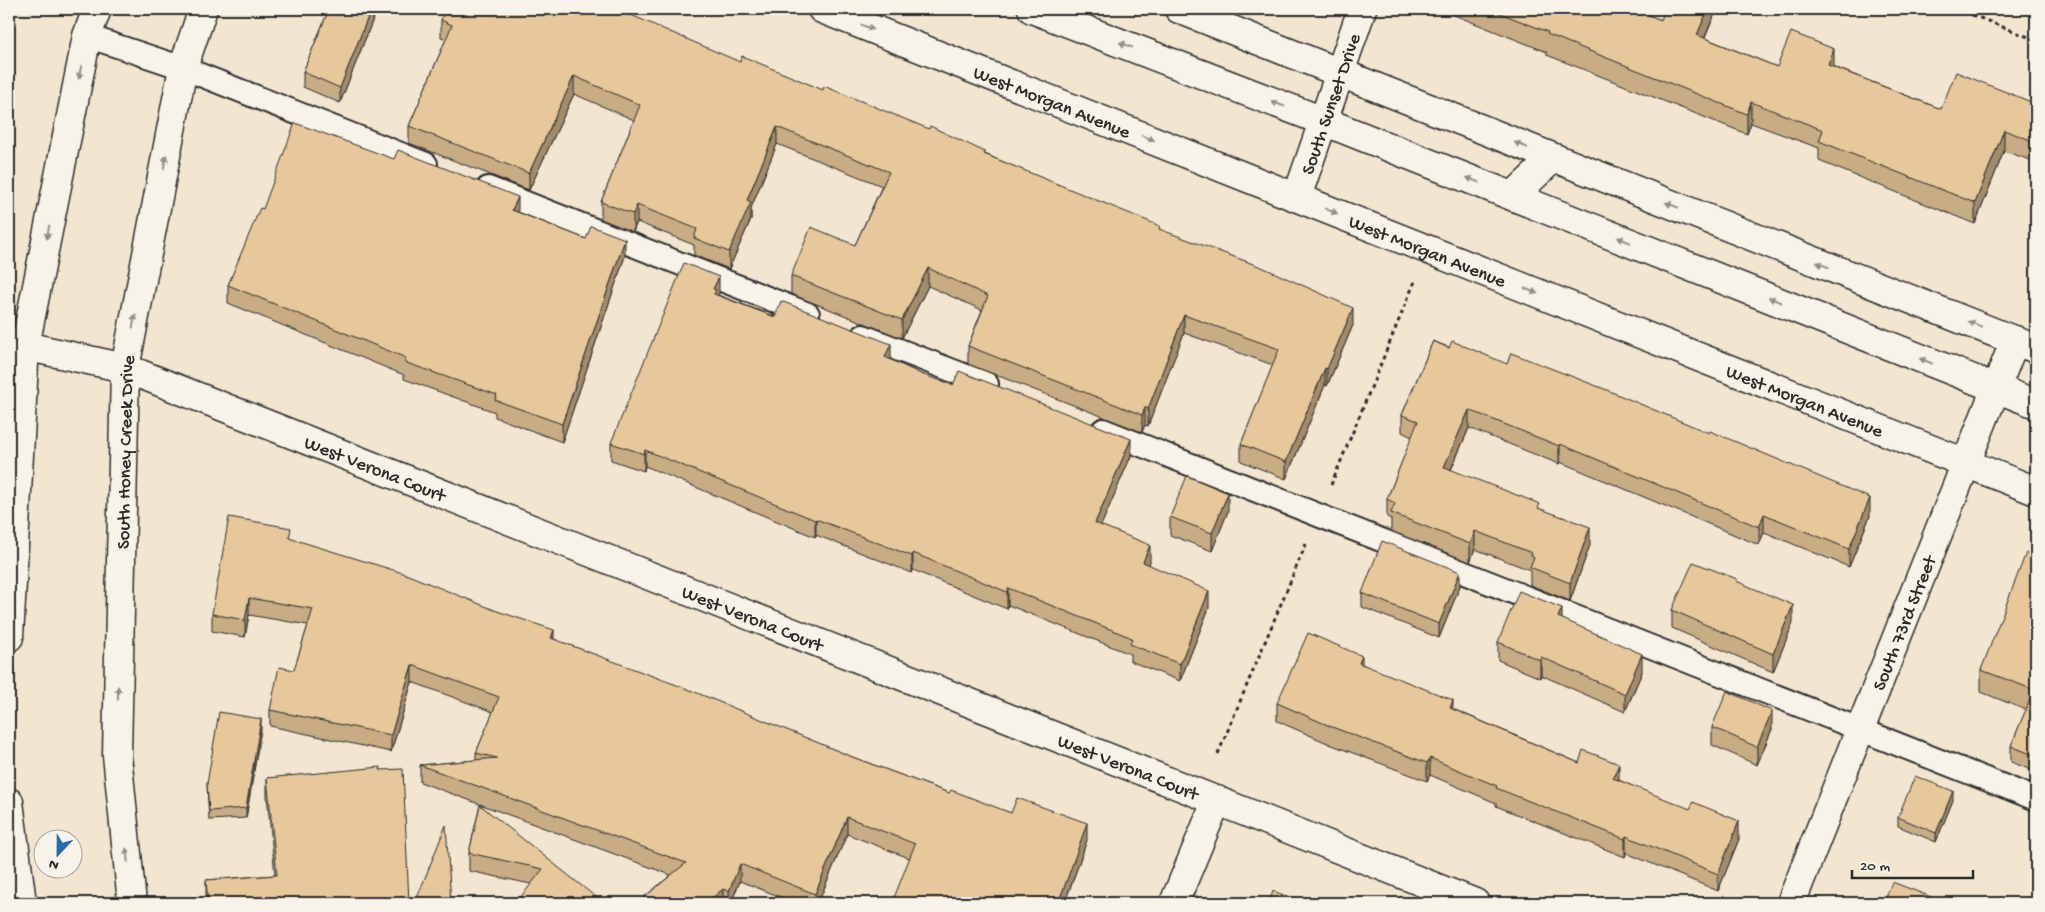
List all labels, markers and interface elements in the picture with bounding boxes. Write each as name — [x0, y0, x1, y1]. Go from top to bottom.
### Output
one-way arrow — [860, 23, 875, 31]
street label: South Sunset Drive — [1298, 31, 1368, 178]
one-way arrow — [1118, 41, 1133, 49]
street label: West Morgan Avenue — [969, 62, 1133, 145]
one-way arrow — [75, 65, 83, 81]
one-way arrow — [1271, 99, 1285, 107]
one-way arrow — [1141, 135, 1155, 143]
one-way arrow — [1514, 141, 1528, 149]
one-way arrow — [161, 153, 169, 169]
one-way arrow — [1466, 176, 1480, 184]
one-way arrow — [1664, 201, 1679, 209]
one-way arrow — [1324, 208, 1339, 216]
street label: West Morgan Avenue — [1345, 211, 1509, 294]
one-way arrow — [43, 224, 51, 240]
one-way arrow — [1617, 236, 1631, 244]
one-way arrow — [1816, 260, 1831, 268]
one-way arrow — [1524, 287, 1539, 295]
one-way arrow — [1768, 296, 1782, 304]
one-way arrow — [130, 313, 138, 329]
one-way arrow — [1967, 320, 1982, 328]
street label: South Honey Creek Drive — [113, 353, 142, 549]
one-way arrow — [1919, 356, 1933, 364]
street label: West Morgan Avenue — [1722, 361, 1886, 444]
street label: West Verona Court — [300, 432, 450, 510]
street label: South 73rd Street — [1869, 551, 1944, 694]
street label: West Verona Court — [678, 582, 828, 659]
one-way arrow — [115, 685, 123, 701]
street label: West Verona Court — [1053, 731, 1203, 808]
north arrow — [32, 830, 82, 880]
one-way arrow — [123, 846, 131, 862]
scale bar — [1852, 847, 1974, 879]
text: N — [47, 854, 61, 873]
text: 20 m — [1860, 858, 1890, 876]

